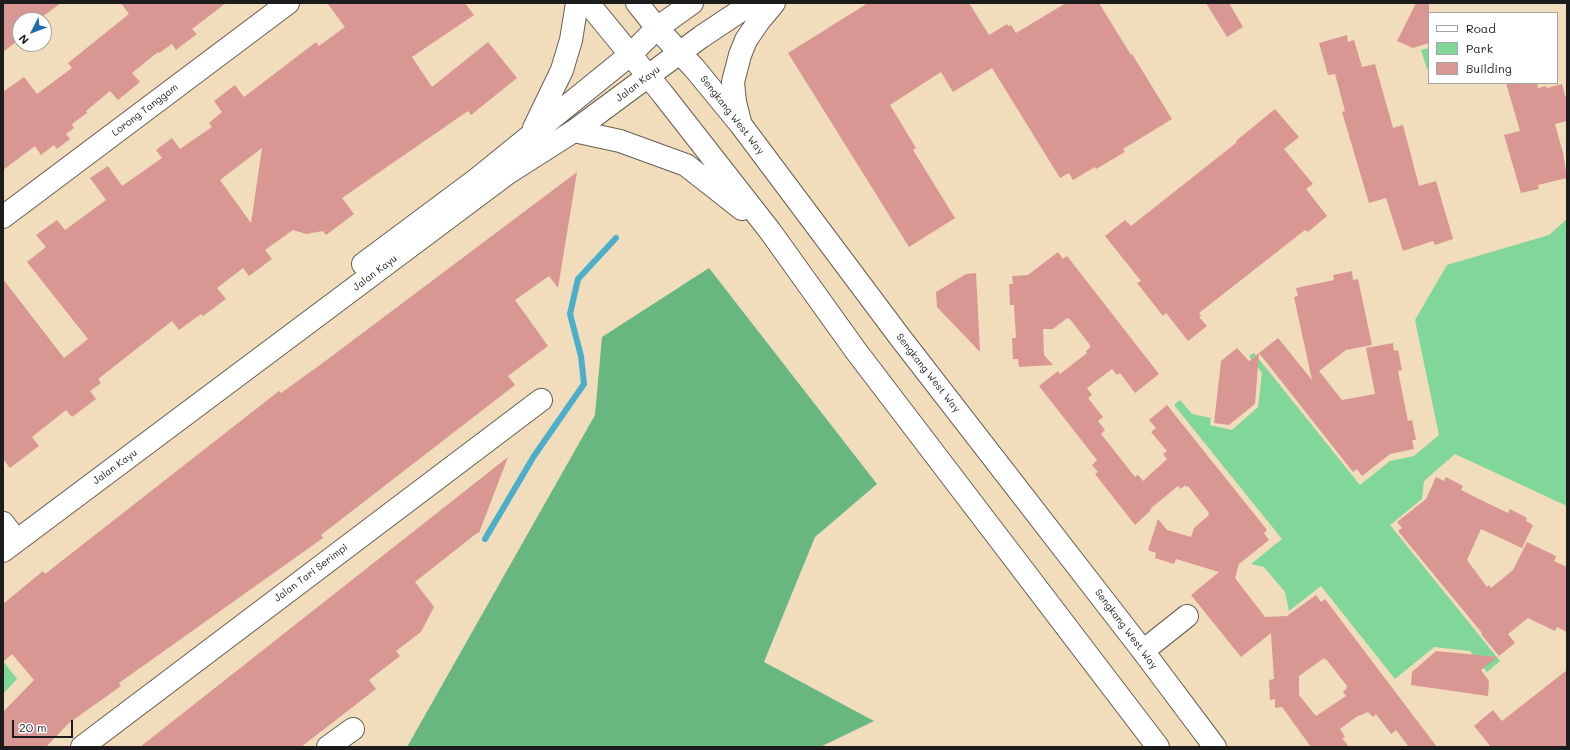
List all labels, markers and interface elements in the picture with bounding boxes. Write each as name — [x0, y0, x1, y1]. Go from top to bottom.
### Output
north arrow — [12, 12, 52, 52]
legend — [1428, 12, 1558, 84]
text: Road — [1466, 20, 1496, 36]
text: N — [15, 32, 32, 48]
text: Park — [1466, 40, 1493, 56]
text: Building — [1466, 60, 1512, 76]
street label: Jalan Kayu — [614, 64, 662, 104]
street label: Sengkang West Way — [697, 73, 767, 157]
street label: Lorong Tanggam — [110, 81, 180, 139]
street label: Jalan Kayu — [351, 253, 399, 293]
street label: Sengkang West Way — [893, 331, 963, 415]
street label: Jalan Kayu — [90, 447, 140, 487]
street label: Jalan Tari Serimpi — [272, 541, 350, 605]
street label: Sengkang West Way — [1092, 587, 1160, 671]
scale bar — [14, 712, 75, 738]
text: 20 m — [19, 719, 47, 735]

